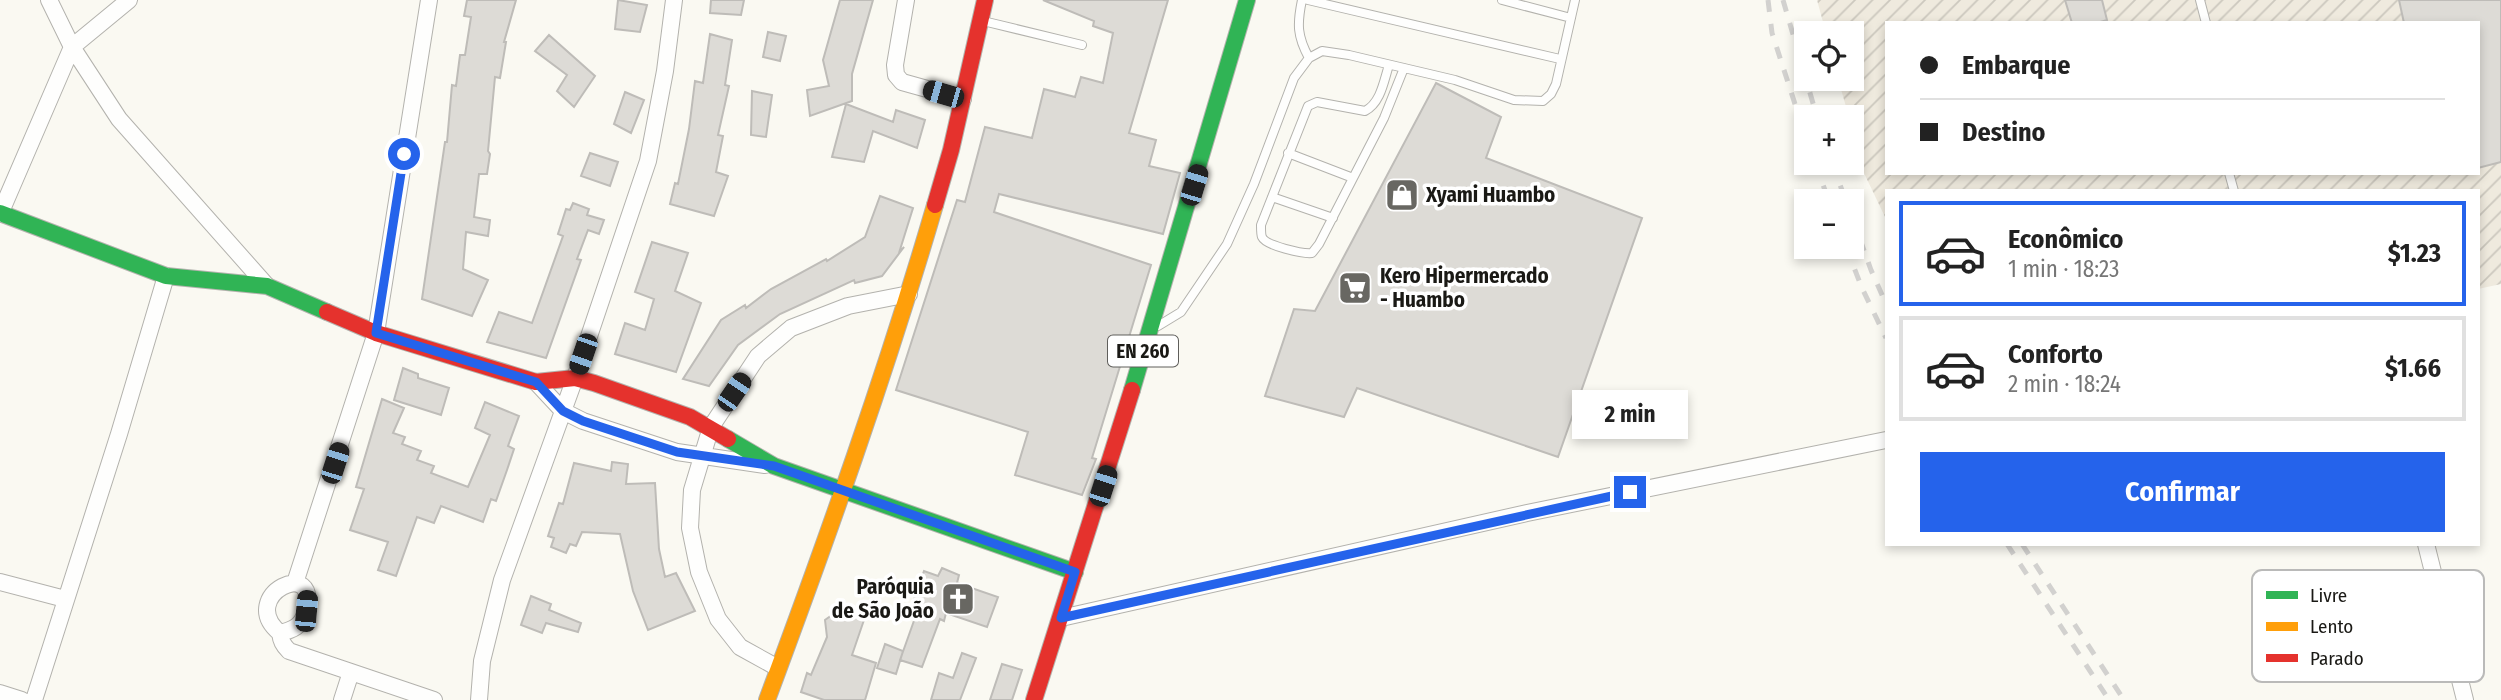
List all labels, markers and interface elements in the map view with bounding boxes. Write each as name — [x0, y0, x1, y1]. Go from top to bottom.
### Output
map controls — [1794, 21, 1864, 259]
button: locate — [1794, 21, 1864, 91]
text: Embarque — [1962, 50, 2070, 81]
car — [920, 78, 967, 110]
button: + — [1794, 105, 1864, 175]
text: Destino — [1962, 117, 2045, 148]
route start — [388, 138, 420, 170]
car — [1178, 162, 1211, 208]
shop icon: Xyami Huambo — [1383, 176, 1421, 214]
place label: Xyami Huambo — [1425, 182, 1555, 208]
button: − — [1794, 189, 1864, 259]
icon: car — [1924, 222, 1987, 285]
text: Econômico — [2008, 224, 2123, 255]
text: $1.23 — [2388, 238, 2441, 269]
text: 1 min · 18:23 — [2008, 255, 2119, 283]
place label: Kero Hipermercado - Huambo — [1380, 263, 1549, 313]
supermarket icon: Kero Hipermercado - Huambo — [1336, 269, 1374, 307]
car — [567, 331, 600, 377]
road number: EN 260 — [1108, 336, 1178, 366]
icon: car — [1924, 337, 1987, 400]
text: Conforto — [2008, 339, 2103, 370]
text: $1.66 — [2385, 353, 2441, 384]
car — [714, 369, 755, 415]
text: 2 min · 18:24 — [2008, 370, 2121, 398]
callout: 2 min — [1572, 391, 1688, 440]
text: 2 min — [1605, 400, 1656, 428]
car — [319, 440, 352, 486]
button: Confirmar — [1920, 452, 2445, 532]
car — [1087, 463, 1120, 509]
route end — [1614, 476, 1646, 508]
legend — [2252, 570, 2484, 682]
place label: Paróquia de São João — [832, 574, 934, 624]
church icon: Paróquia de São João — [939, 580, 977, 618]
text: Livre — [2310, 584, 2347, 607]
car — [294, 589, 319, 633]
text: Lento — [2310, 615, 2353, 638]
text: Parado — [2310, 647, 2364, 670]

